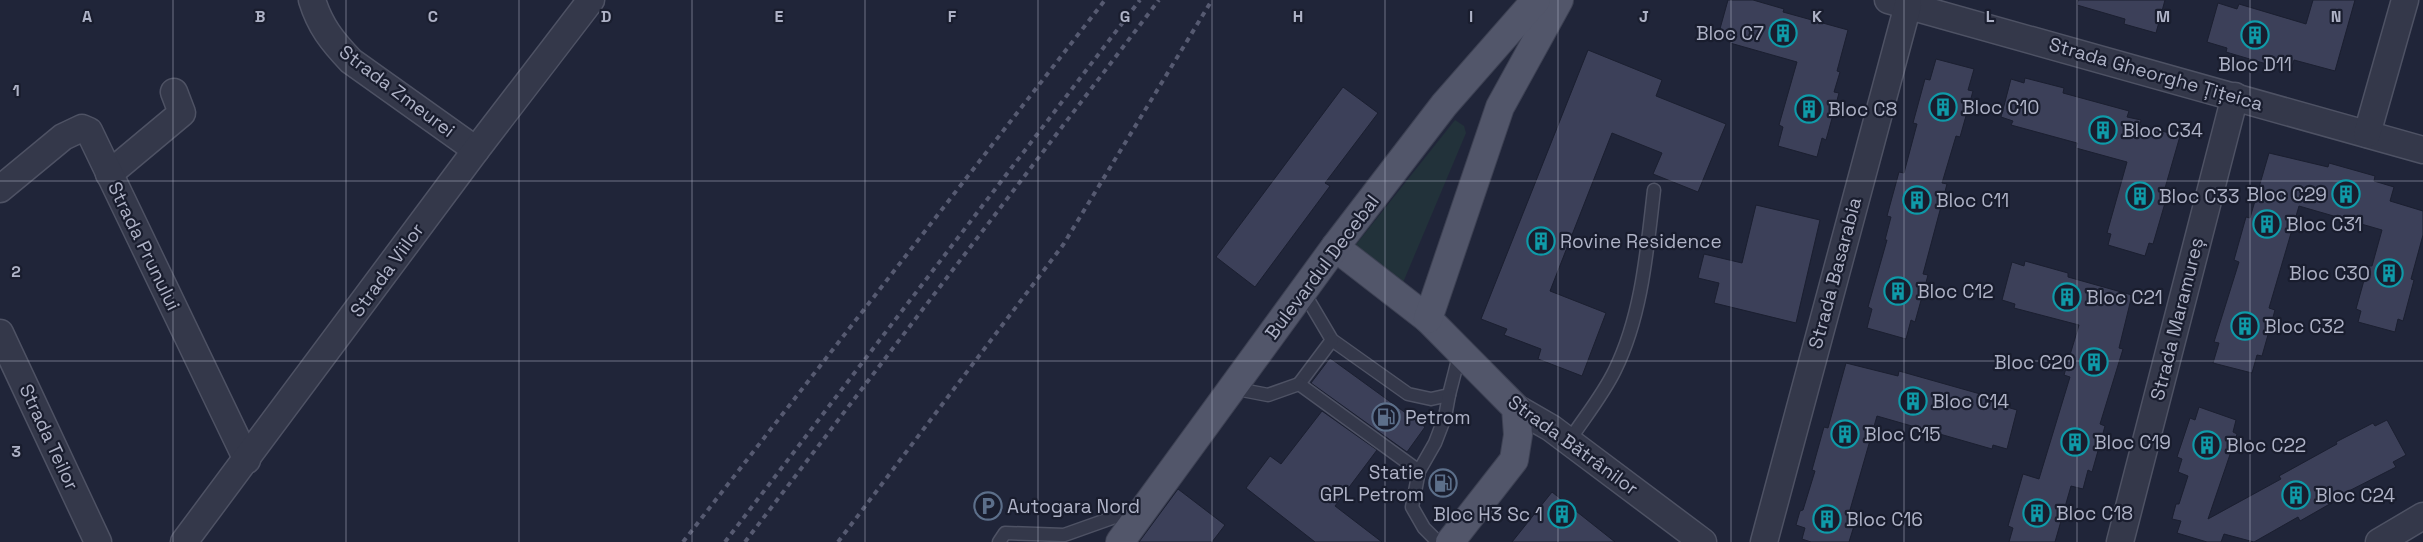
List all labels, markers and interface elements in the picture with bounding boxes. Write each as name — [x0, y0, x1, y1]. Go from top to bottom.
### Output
text: A — [82, 6, 92, 27]
text: B — [255, 6, 265, 27]
text: C — [428, 6, 438, 27]
text: D — [601, 6, 611, 27]
text: E — [775, 6, 784, 27]
text: F — [948, 6, 957, 27]
text: G — [1120, 6, 1130, 27]
text: H — [1293, 6, 1303, 27]
text: I — [1469, 6, 1473, 27]
text: J — [1639, 6, 1649, 27]
text: K — [1812, 6, 1822, 27]
text: L — [1986, 6, 1995, 27]
text: M — [2156, 6, 2170, 27]
text: N — [2331, 6, 2341, 27]
building icon: Bloc C7 — [1768, 18, 1798, 48]
building icon: Bloc D11 — [2240, 20, 2270, 50]
place label: Bloc C7 — [1696, 21, 1764, 46]
street label: Strada Gheorghe Țițeica — [2046, 31, 2266, 117]
street label: Strada Zmeurei — [334, 39, 460, 143]
place label: Bloc D11 — [2218, 52, 2292, 77]
text: 1 — [12, 80, 20, 101]
building icon: Bloc C10 — [1928, 92, 1958, 122]
building icon: Bloc C8 — [1794, 94, 1824, 124]
place label: Bloc C10 — [1962, 95, 2040, 120]
place label: Bloc C8 — [1828, 97, 1897, 122]
building icon: Bloc C34 — [2088, 115, 2118, 145]
place label: Bloc C34 — [2122, 118, 2203, 143]
street label: Strada Prunului — [102, 178, 186, 314]
building icon: Bloc C29 — [2331, 179, 2361, 209]
building icon: Bloc C33 — [2125, 181, 2155, 211]
place label: Bloc C29 — [2247, 182, 2327, 207]
place label: Bloc C33 — [2159, 184, 2239, 209]
building icon: Bloc C11 — [1902, 185, 1932, 215]
place label: Bloc C11 — [1936, 188, 2009, 213]
street label: Bulevardul Decebal — [1259, 190, 1385, 344]
street label: Strada Basarabia — [1803, 194, 1867, 351]
building icon: Bloc C31 — [2252, 209, 2282, 239]
place label: Bloc C31 — [2286, 212, 2363, 237]
street label: Strada Viilor — [344, 218, 430, 322]
building icon: Rovine Residence — [1526, 226, 1556, 256]
place label: Rovine Residence — [1560, 229, 1722, 254]
street label: Strada Maramureș — [2145, 235, 2209, 403]
building icon: Bloc C30 — [2374, 258, 2404, 288]
text: 2 — [11, 261, 21, 282]
place label: Bloc C30 — [2289, 261, 2370, 286]
building icon: Bloc C12 — [1883, 276, 1913, 306]
place label: Bloc C12 — [1917, 279, 1994, 304]
building icon: Bloc C21 — [2052, 282, 2082, 312]
place label: Bloc C21 — [2086, 285, 2163, 310]
building icon: Bloc C32 — [2230, 311, 2260, 341]
place label: Bloc C32 — [2264, 314, 2344, 339]
building icon: Bloc C20 — [2079, 347, 2109, 377]
place label: Bloc C20 — [1994, 350, 2075, 375]
street label: Strada Teilor — [14, 380, 84, 494]
building icon: Bloc C14 — [1898, 386, 1928, 416]
street label: Strada Bătrânilor — [1503, 389, 1643, 501]
place label: Bloc C14 — [1932, 389, 2009, 414]
fuel station icon: Petrom — [1371, 402, 1401, 432]
place label: Petrom — [1405, 405, 1471, 430]
building icon: Bloc C15 — [1830, 419, 1860, 449]
place label: Bloc C15 — [1864, 422, 1941, 447]
building icon: Bloc C19 — [2060, 427, 2090, 457]
place label: Bloc C19 — [2094, 430, 2171, 455]
building icon: Bloc C22 — [2192, 430, 2222, 460]
place label: Bloc C22 — [2226, 433, 2306, 458]
text: 3 — [11, 441, 21, 462]
place label: Statie GPL Petrom — [1320, 460, 1424, 507]
fuel station icon: Statie GPL Petrom — [1428, 468, 1458, 498]
building icon: Bloc C24 — [2281, 480, 2311, 510]
place label: Bloc C24 — [2315, 483, 2395, 508]
parking icon: Autogara Nord — [973, 491, 1003, 521]
place label: Autogara Nord — [1007, 494, 1140, 519]
building icon: Bloc C18 — [2022, 498, 2052, 528]
building icon: Bloc H3 Sc 1 — [1547, 499, 1577, 529]
place label: Bloc C18 — [2056, 501, 2133, 526]
place label: Bloc H3 Sc 1 — [1433, 502, 1543, 527]
building icon: Bloc C16 — [1812, 504, 1842, 534]
place label: Bloc C16 — [1846, 507, 1923, 532]

